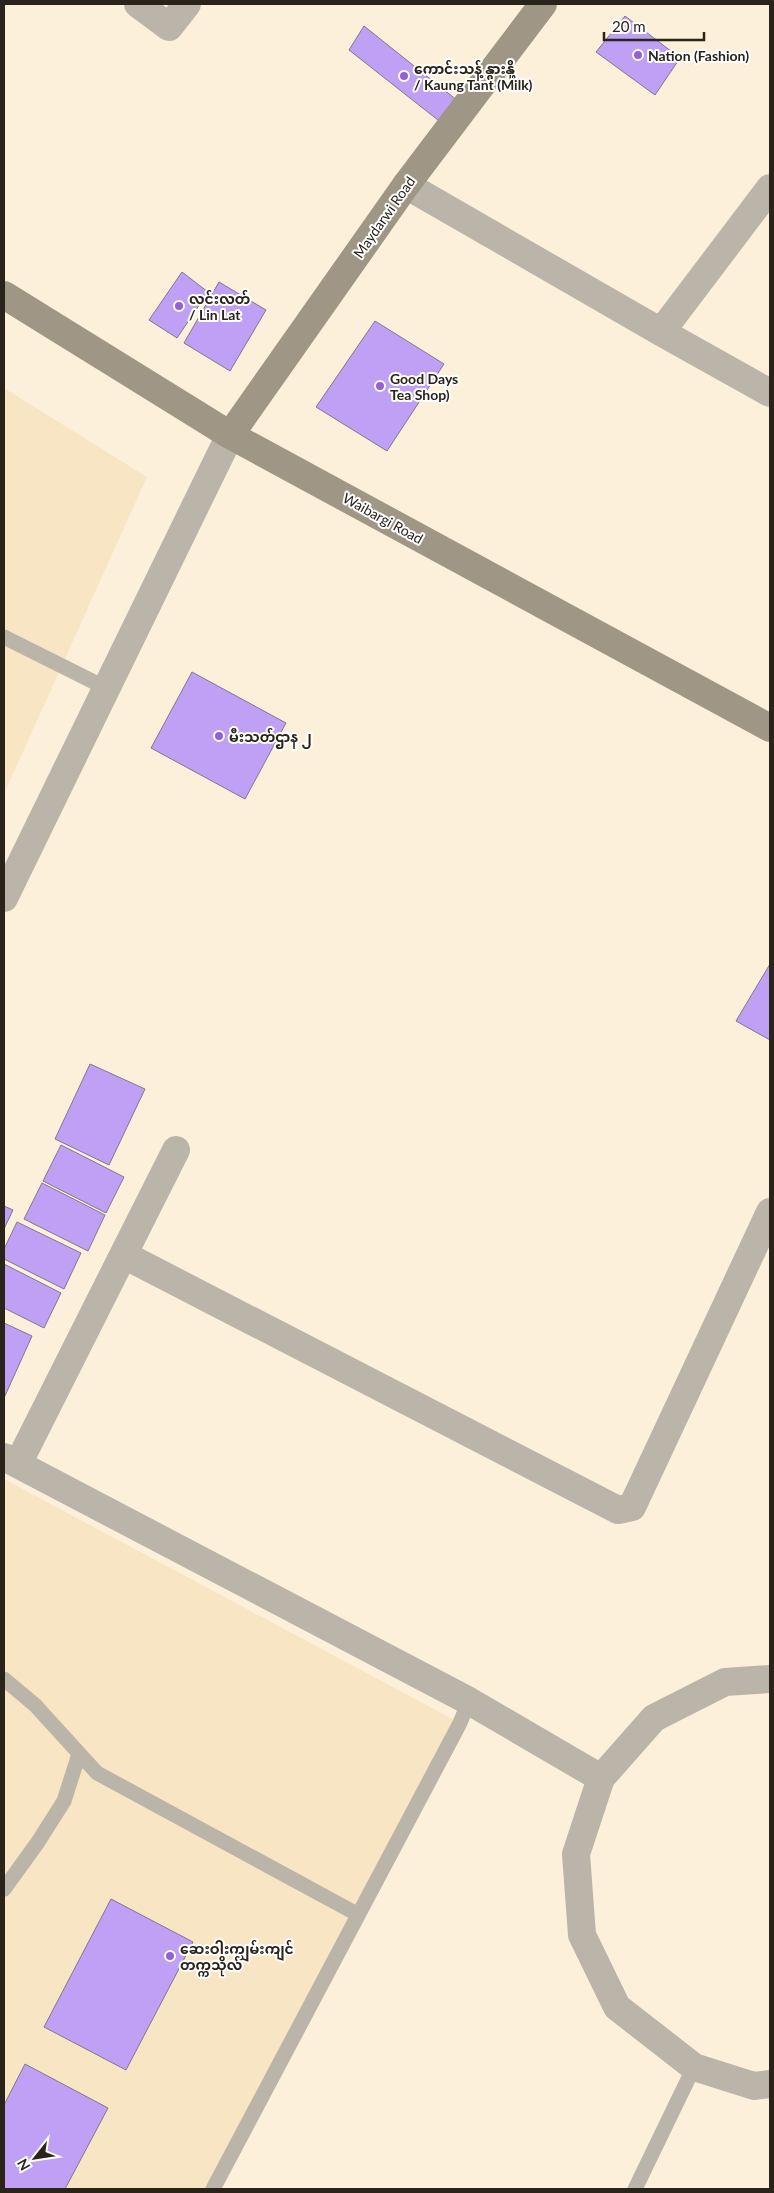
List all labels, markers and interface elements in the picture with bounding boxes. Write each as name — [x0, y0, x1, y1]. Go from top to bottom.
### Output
scale bar — [604, 10, 704, 42]
text: 20 m — [612, 17, 646, 35]
place label: Nation (Fashion) — [648, 47, 749, 64]
marker: Nation (Fashion) — [632, 49, 644, 61]
place label: ကောင်းသန့် နွားနို့ / Kaung Tant (Milk) — [414, 59, 533, 93]
marker: ကောင်းသန့် နွားနို့ / Kaung Tant (Milk) — [398, 70, 410, 82]
street label: Maydarwi Road — [350, 173, 418, 261]
place label: လင်းလတ် / Lin Lat — [189, 289, 250, 323]
marker: လင်းလတ် / Lin Lat — [173, 300, 185, 312]
place label: Good Days Tea Shop) — [390, 370, 458, 403]
marker: Good Days Tea Shop) — [374, 380, 386, 392]
street label: Waibargi Road — [340, 489, 426, 547]
place label: မီးသတ်ဌာန ၂ — [229, 727, 312, 749]
marker: မီးသတ်ဌာန ၂ — [213, 730, 225, 742]
place label: ဆေးဝါးကျွမ်းကျင် တက္ကသိုလ် — [180, 1939, 294, 1977]
marker: ဆေးဝါးကျွမ်းကျင် တက္ကသိုလ် — [164, 1950, 176, 1962]
north arrow — [10, 2133, 60, 2183]
text: N — [13, 2156, 33, 2174]

